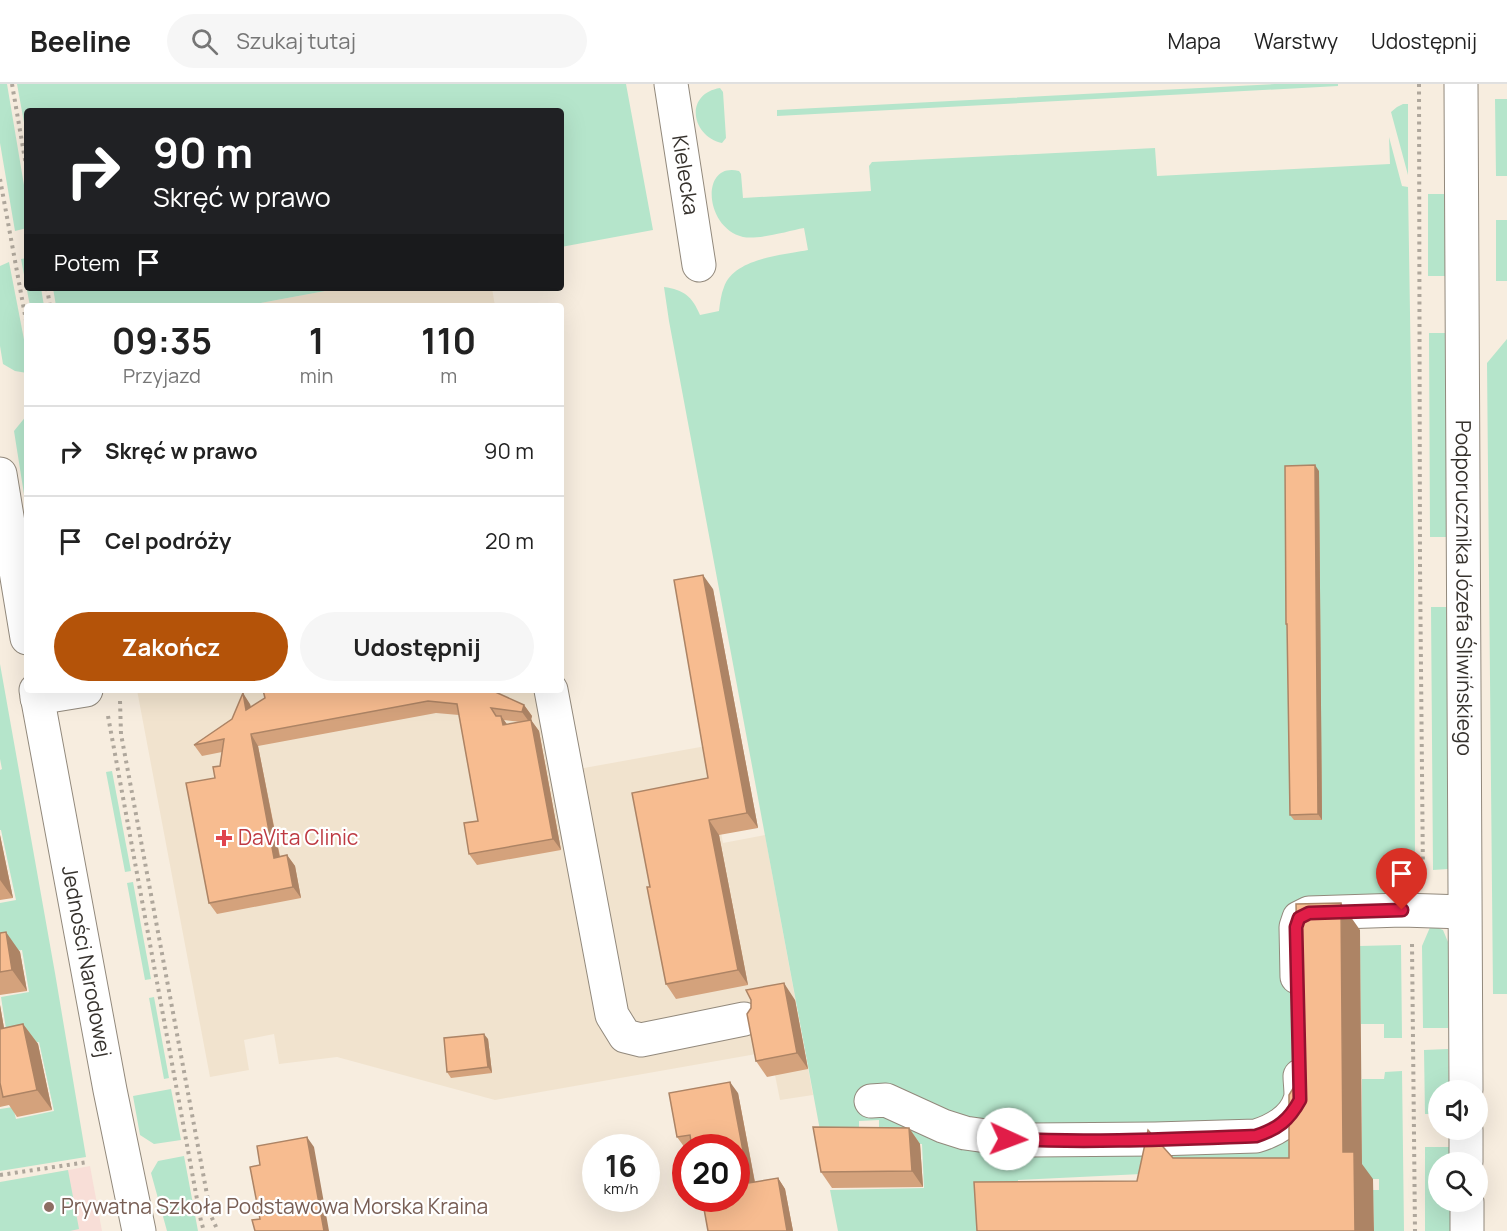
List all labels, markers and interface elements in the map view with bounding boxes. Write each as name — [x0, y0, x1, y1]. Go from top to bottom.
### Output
search box — [167, 14, 587, 68]
text: Beeline — [30, 22, 131, 60]
icon: search — [188, 25, 221, 58]
text: Szukaj tutaj — [236, 26, 356, 56]
text: Mapa — [1168, 27, 1221, 55]
text: Warstwy — [1254, 27, 1338, 55]
text: Udostępnij — [1371, 27, 1477, 55]
text: 90 m — [153, 123, 253, 181]
icon: right — [54, 132, 132, 210]
street label: Kielecka — [666, 133, 706, 217]
text: Skręć w prawo — [153, 178, 331, 215]
icon: arrive — [132, 246, 165, 279]
text: Potem — [54, 248, 120, 278]
text: 09:35 — [112, 316, 212, 365]
text: 1 — [309, 316, 324, 365]
text: 110 — [421, 316, 476, 365]
text: Przyjazd — [123, 362, 201, 389]
text: min — [300, 362, 333, 389]
text: m — [440, 362, 457, 389]
street label: Podporucznika Józefa Śliwińskiego — [1450, 420, 1479, 756]
icon: right — [54, 435, 87, 468]
text: Skręć w prawo — [105, 436, 258, 466]
text: 90 m — [484, 436, 534, 466]
icon: arrive — [54, 525, 87, 558]
text: Cel podróży — [105, 526, 231, 556]
text: 20 m — [485, 526, 534, 556]
button: Zakończ — [54, 612, 288, 681]
button: Udostępnij — [300, 612, 534, 681]
place label: DaVita Clinic — [238, 823, 358, 851]
marker: DaVita Clinic — [215, 829, 233, 847]
pin — [1376, 848, 1427, 910]
icon: arrive — [1385, 857, 1418, 890]
street label: Jedności Narodowej — [56, 863, 119, 1059]
map controls — [1428, 1080, 1488, 1212]
button: sound — [1428, 1080, 1488, 1140]
position arrow — [976, 1107, 1040, 1171]
speed limit sign: 20 — [672, 1134, 750, 1212]
text: 16 — [605, 1145, 637, 1186]
button: search — [1428, 1152, 1488, 1212]
text: km/h — [604, 1178, 638, 1199]
place label: Prywatna Szkoła Podstawowa Morska Kraina — [61, 1192, 488, 1220]
marker: Prywatna Szkoła Podstawowa Morska Kraina — [42, 1200, 56, 1214]

